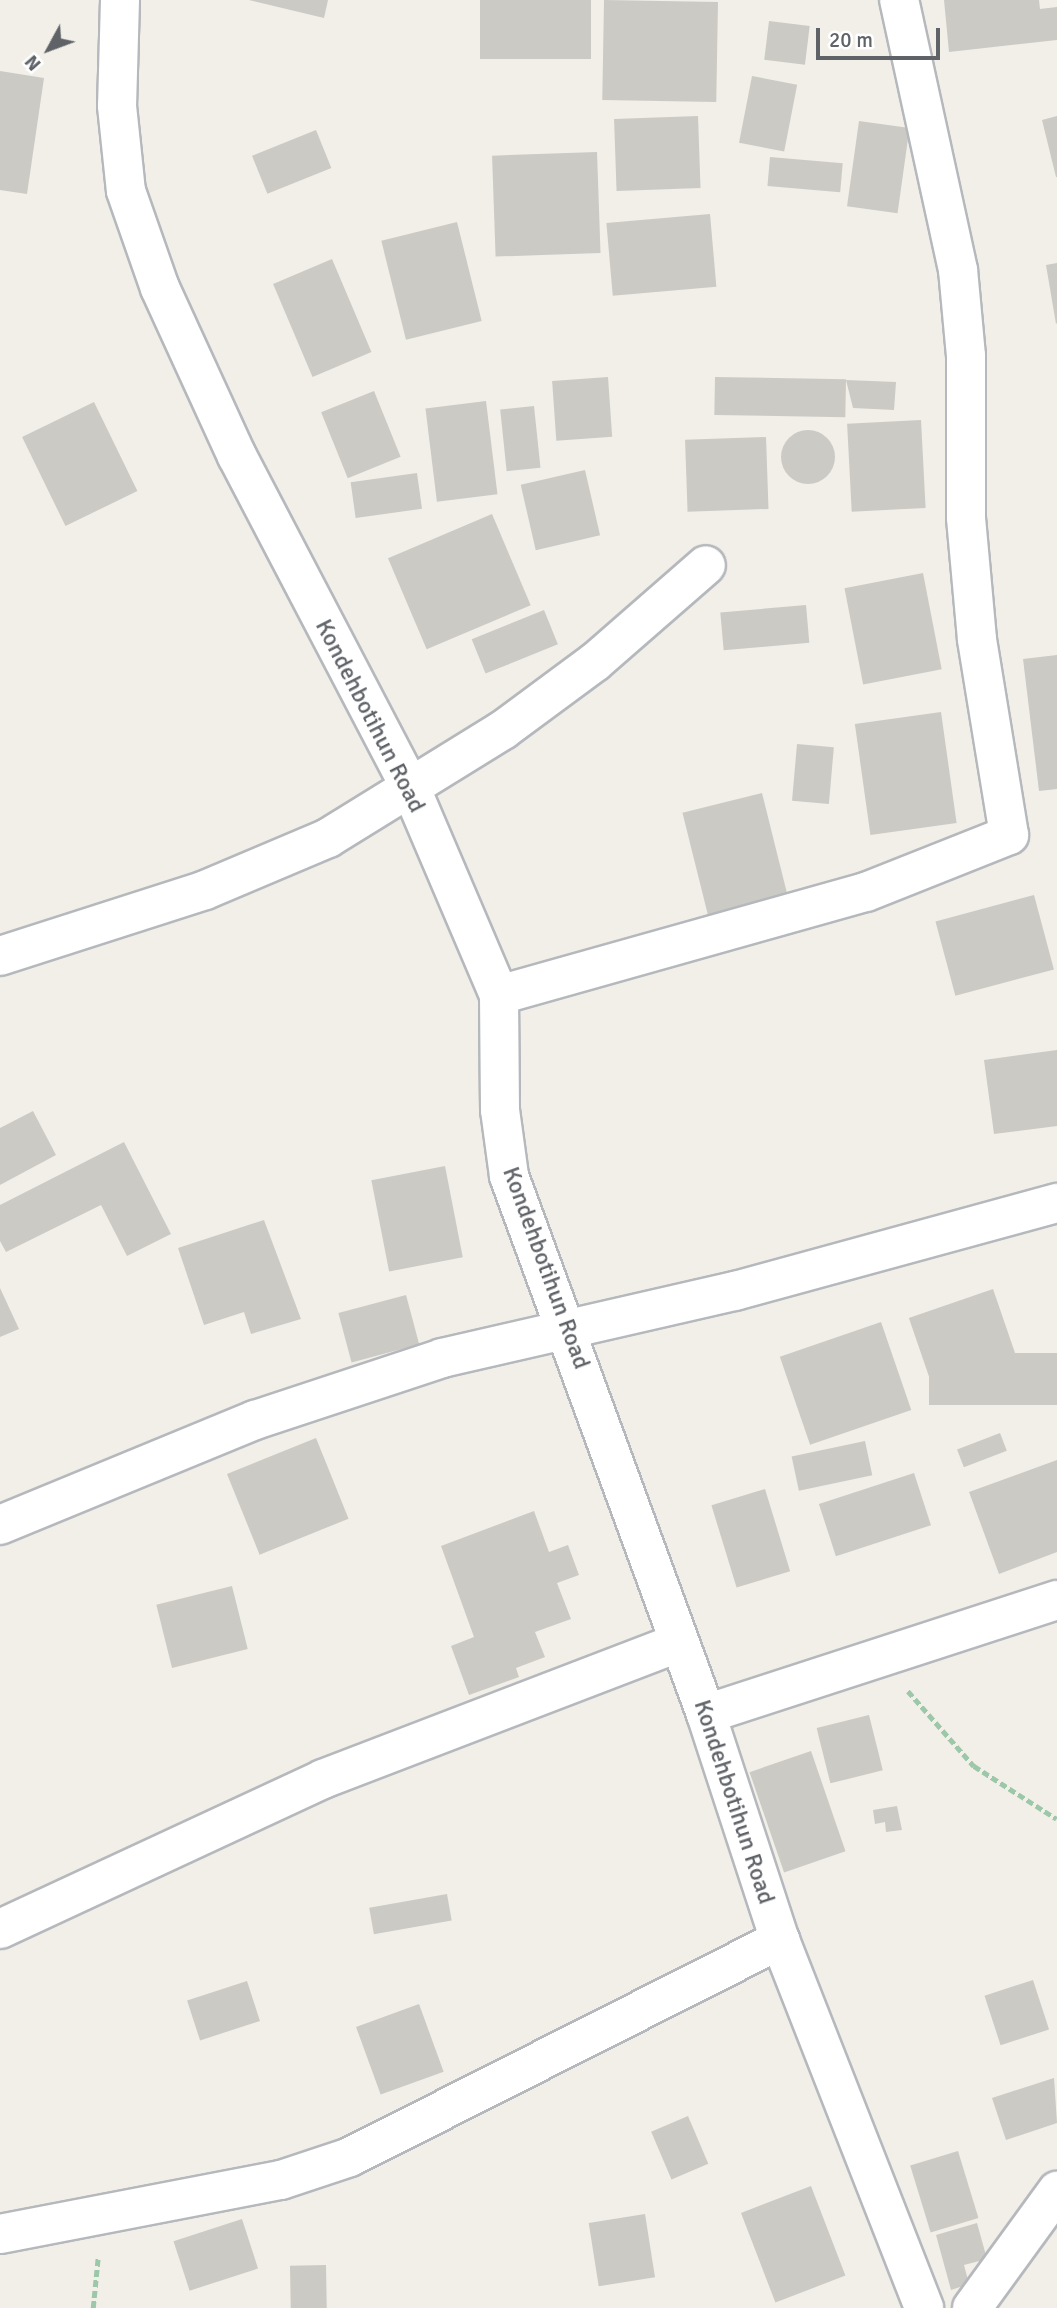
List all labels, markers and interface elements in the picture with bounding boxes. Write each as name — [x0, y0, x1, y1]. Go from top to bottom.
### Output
north arrow — [14, 14, 84, 84]
scale bar — [819, 14, 943, 58]
text: 20 m — [829, 27, 873, 53]
text: N — [20, 50, 47, 76]
street label: Kondehbotihun Road — [309, 614, 431, 818]
street label: Kondehbotihun Road — [496, 1163, 596, 1373]
street label: Kondehbotihun Road — [687, 1696, 781, 1908]

